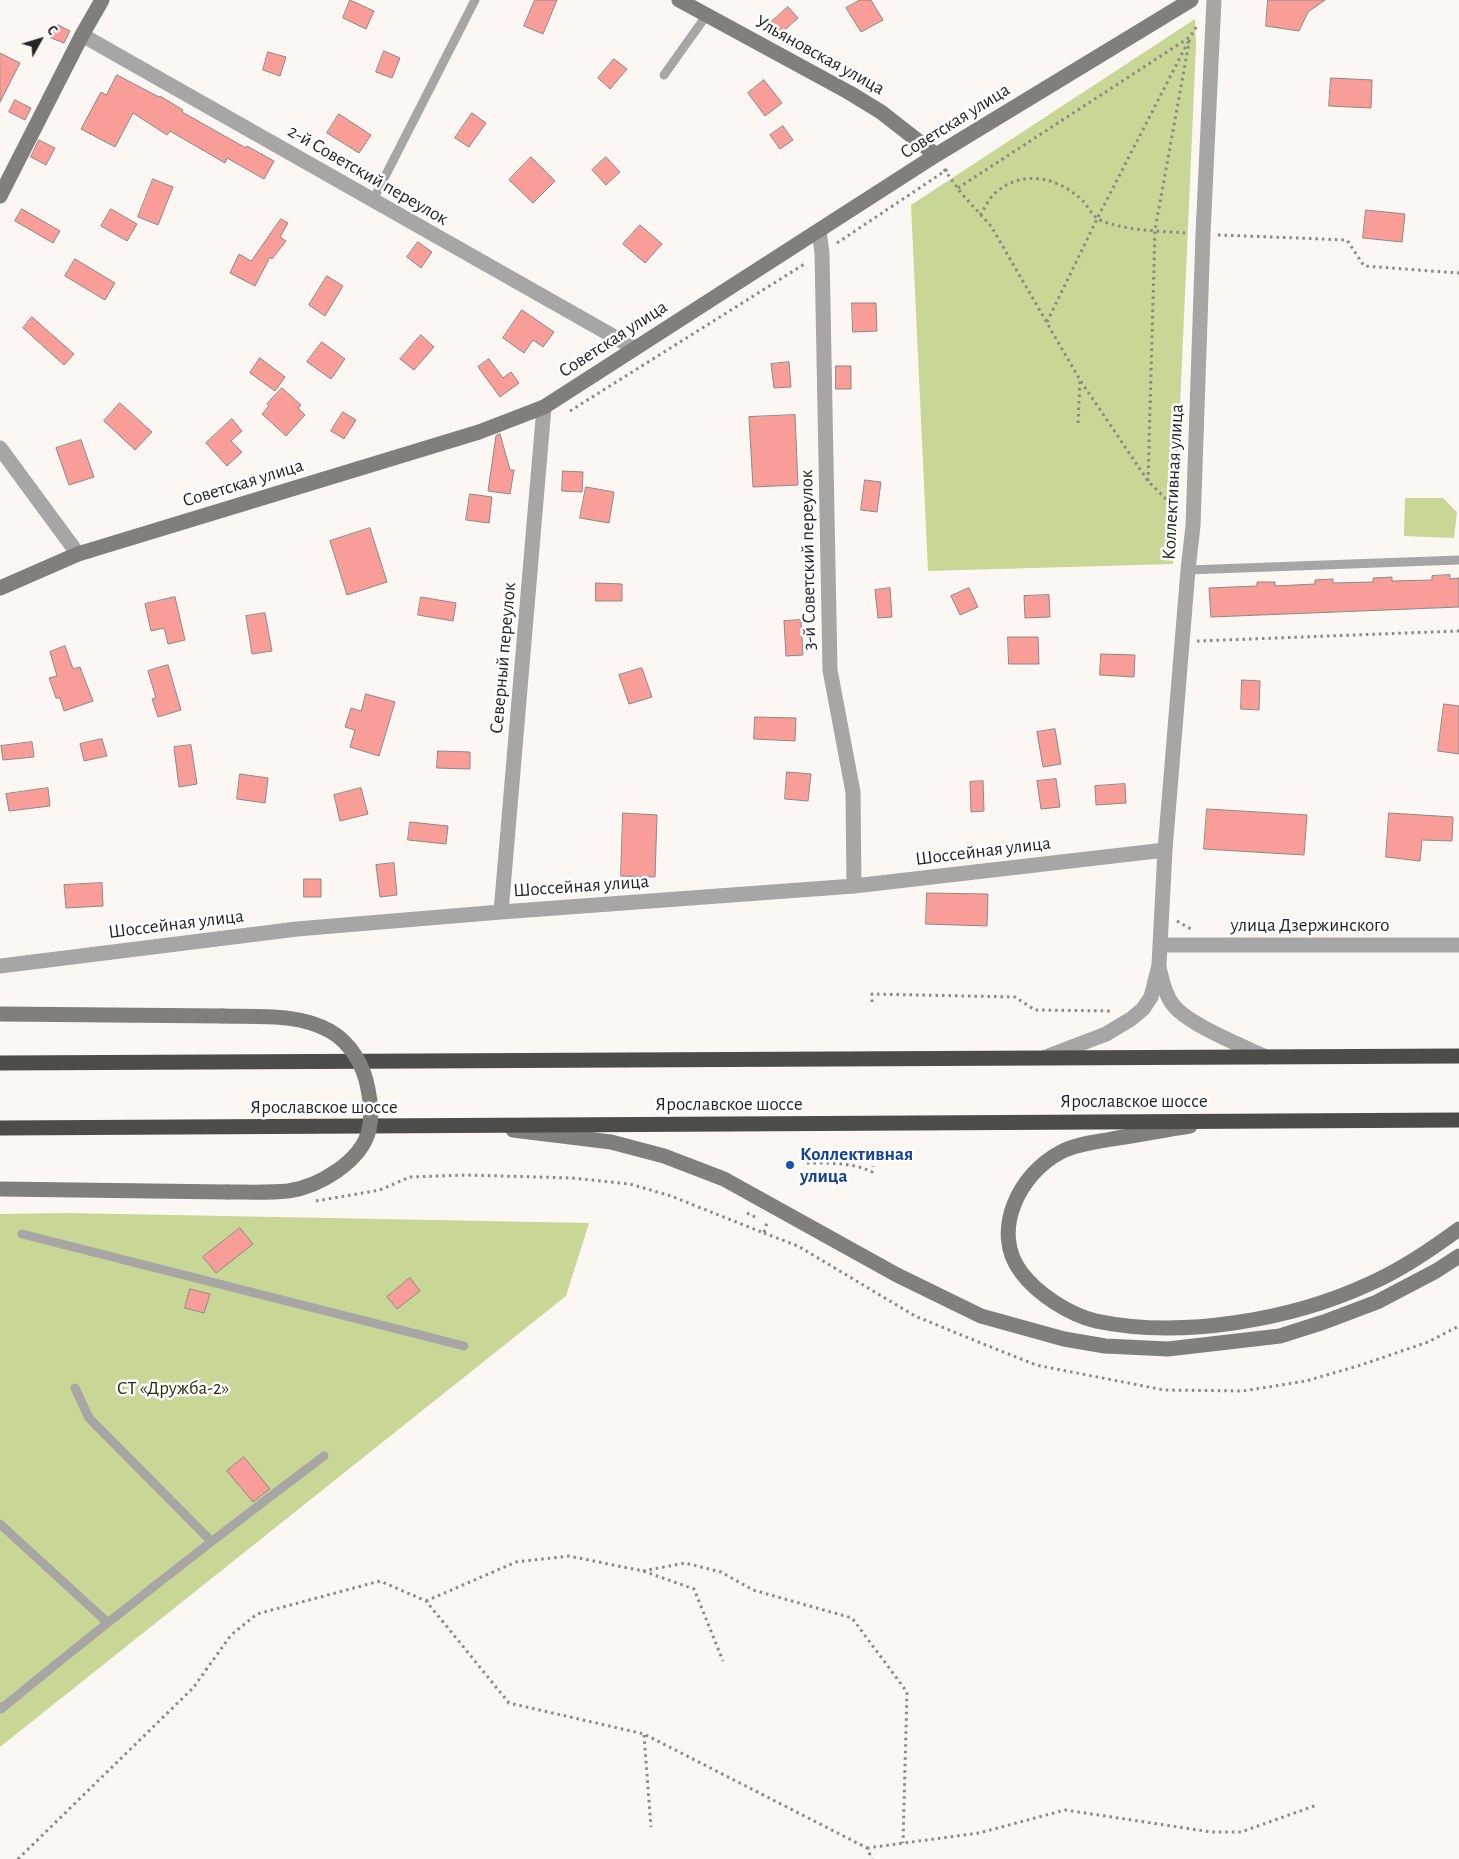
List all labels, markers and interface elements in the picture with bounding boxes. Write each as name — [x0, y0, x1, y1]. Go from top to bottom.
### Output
street label: Ульяновская улица — [751, 10, 889, 100]
north arrow — [15, 15, 65, 65]
text: С — [44, 23, 60, 38]
street label: Советская улица — [896, 78, 1014, 164]
street label: 2-й Советский переулок — [284, 120, 452, 230]
street label: Советская улица — [554, 295, 672, 383]
street label: Коллективная улица — [1158, 403, 1188, 561]
street label: Советская улица — [180, 454, 306, 512]
street label: 3-й Советский переулок — [795, 469, 821, 651]
street label: Северный переулок — [485, 581, 521, 735]
street label: Шоссейная улица — [914, 831, 1052, 871]
street label: Шоссейная улица — [512, 870, 650, 902]
street label: Шоссейная улица — [107, 904, 245, 944]
street label: улица Дзержинского — [1231, 914, 1389, 936]
street label: Ярославское шоссе — [1060, 1090, 1208, 1112]
street label: Ярославское шоссе — [655, 1093, 803, 1115]
street label: Ярославское шоссе — [250, 1096, 398, 1118]
place label: Коллективная улица — [800, 1143, 913, 1187]
marker: Коллективная улица — [784, 1159, 796, 1171]
park label: СТ «Дружба-2» — [117, 1377, 229, 1399]

